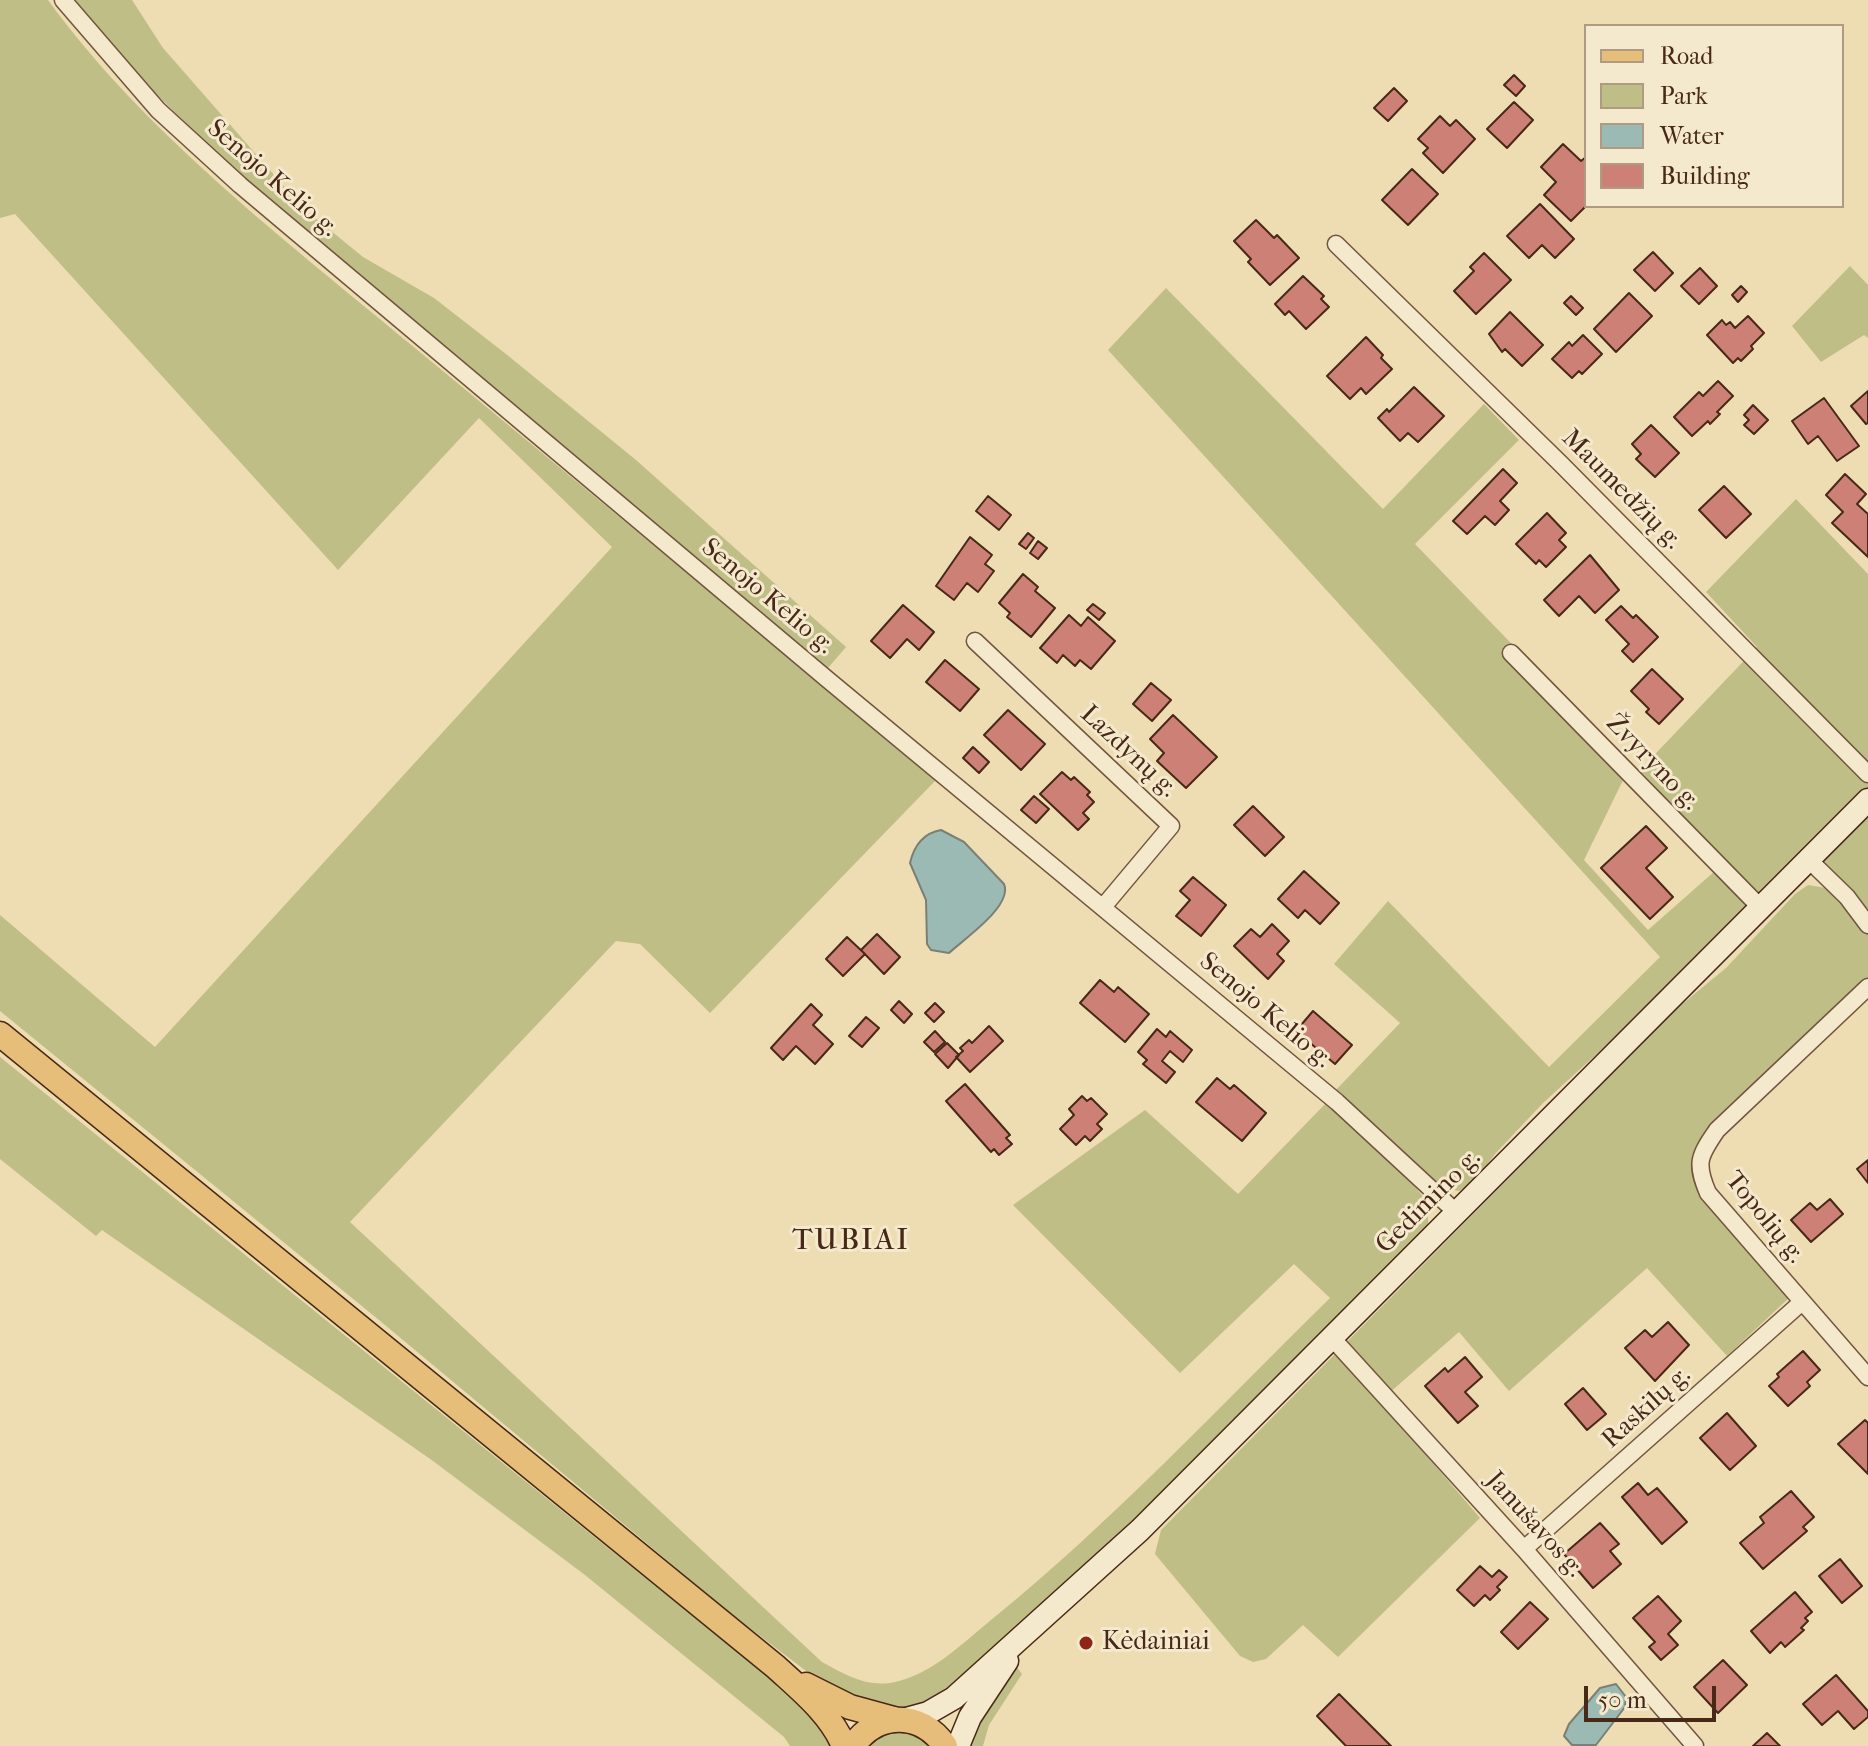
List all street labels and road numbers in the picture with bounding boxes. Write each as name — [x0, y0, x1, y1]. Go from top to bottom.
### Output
street label: Senojo Kelio g. — [200, 114, 344, 244]
street label: Maumedžių g. — [1554, 423, 1688, 557]
street label: Senojo Kelio g. — [694, 533, 840, 661]
street label: Lazdynų g. — [1073, 699, 1183, 805]
street label: Žvyryno g. — [1599, 709, 1705, 817]
street label: Senojo Kelio g. — [1192, 947, 1338, 1075]
street label: Gedimino g. — [1370, 1143, 1488, 1261]
street label: Topolių g. — [1718, 1166, 1810, 1270]
street label: Raskilų g. — [1596, 1360, 1698, 1456]
street label: Janušavos g. — [1478, 1466, 1590, 1584]

